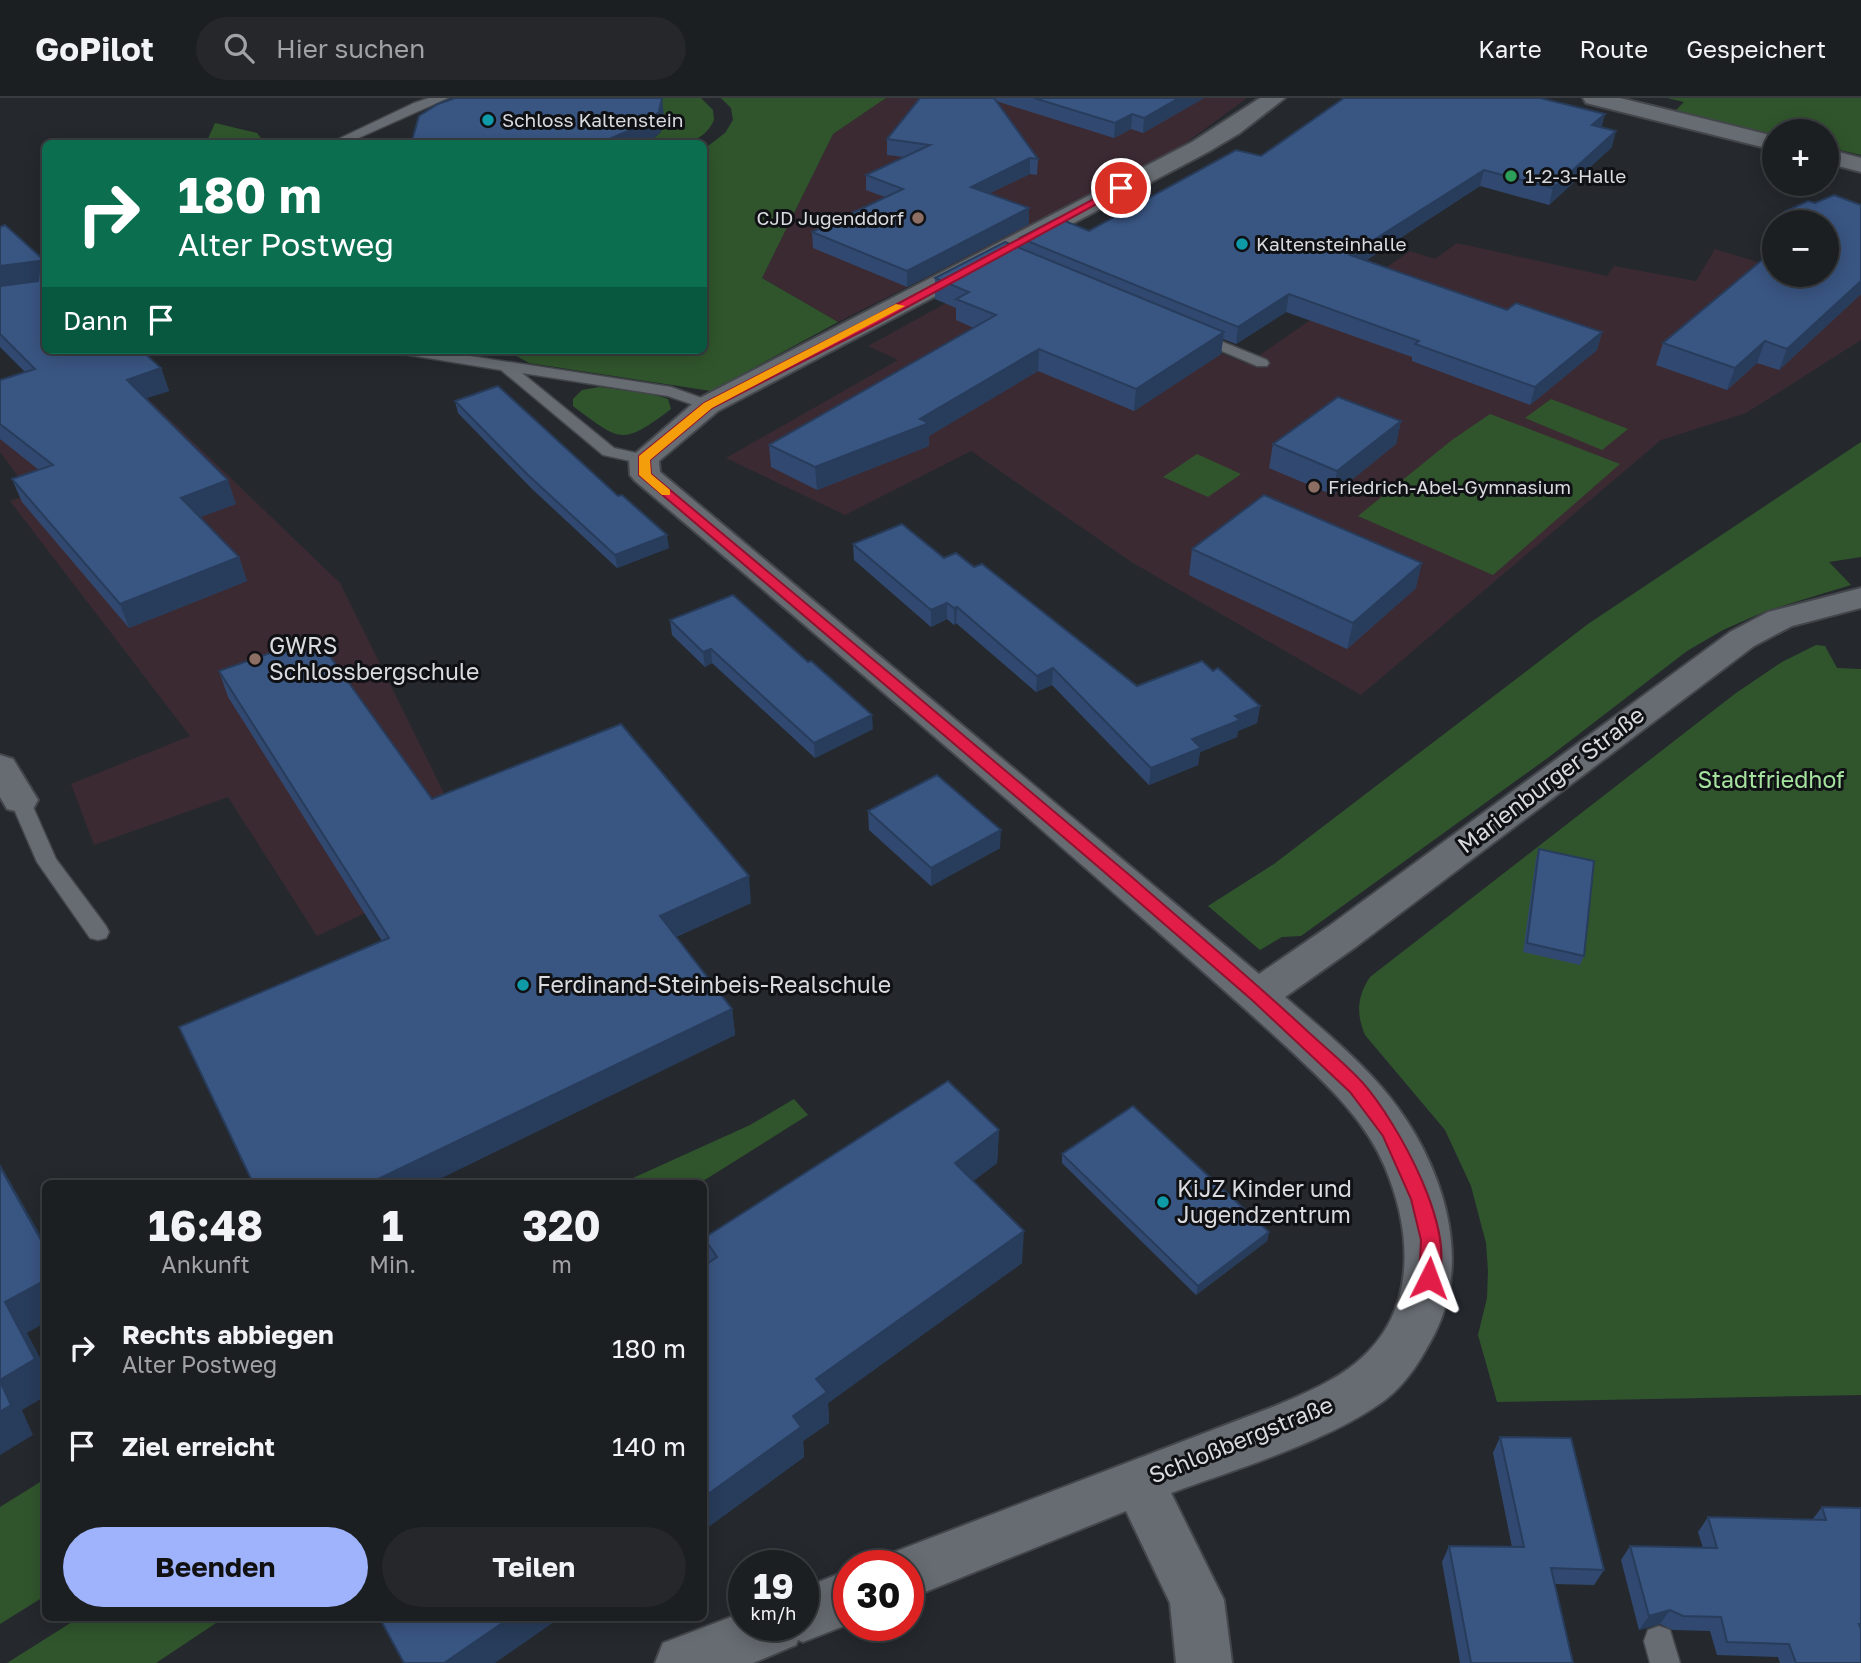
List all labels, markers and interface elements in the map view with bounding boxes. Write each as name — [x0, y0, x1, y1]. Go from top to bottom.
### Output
search box — [196, 17, 686, 80]
text: GoPilot — [35, 29, 154, 68]
icon: search — [220, 29, 258, 67]
text: Hier suchen — [276, 33, 425, 64]
text: Karte — [1478, 34, 1542, 63]
text: Route — [1580, 34, 1648, 63]
text: Gespeichert — [1686, 34, 1826, 63]
place label: Schloss Kaltenstein — [502, 108, 684, 131]
marker: Schloss Kaltenstein — [480, 112, 496, 128]
map controls — [1762, 119, 1839, 287]
button: + — [1762, 119, 1839, 196]
pin — [1091, 158, 1151, 218]
place label: 1-2-3-Halle — [1525, 164, 1626, 187]
text: 180 m — [178, 165, 322, 224]
icon: right — [63, 168, 154, 259]
marker: 1-2-3-Halle — [1503, 168, 1519, 184]
icon: arrive — [1102, 169, 1140, 207]
place label: CJD Jugenddorf — [757, 206, 904, 229]
marker: CJD Jugenddorf — [910, 210, 926, 226]
button: − — [1762, 210, 1839, 287]
text: Alter Postweg — [178, 225, 394, 263]
place label: Kaltensteinhalle — [1256, 232, 1407, 255]
marker: Kaltensteinhalle — [1234, 236, 1250, 252]
icon: arrive — [142, 301, 180, 339]
text: Dann — [63, 305, 128, 336]
place label: Friedrich-Abel-Gymnasium — [1328, 475, 1571, 498]
marker: Friedrich-Abel-Gymnasium — [1306, 479, 1322, 495]
place label: GWRS Schlossbergschule — [269, 631, 479, 685]
marker: GWRS Schlossbergschule — [247, 651, 263, 667]
street label: Marienburger Straße — [1452, 700, 1649, 858]
park label: Stadtfriedhof — [1698, 765, 1844, 793]
place label: Ferdinand-Steinbeis-Realschule — [537, 970, 891, 998]
marker: Ferdinand-Steinbeis-Realschule — [515, 977, 531, 993]
place label: KiJZ Kinder und Jugendzentrum — [1177, 1174, 1352, 1228]
marker: KiJZ Kinder und Jugendzentrum — [1155, 1194, 1171, 1210]
text: 16:48 — [148, 1200, 263, 1250]
text: 1 — [382, 1200, 403, 1250]
text: 320 — [522, 1200, 601, 1250]
position arrow — [1392, 1241, 1466, 1315]
text: Ankunft — [161, 1250, 250, 1278]
text: Min. — [369, 1250, 416, 1278]
text: m — [551, 1250, 572, 1278]
text: Rechts abbiegen — [122, 1319, 334, 1350]
icon: right — [63, 1329, 101, 1367]
text: 180 m — [612, 1333, 686, 1364]
text: Alter Postweg — [122, 1350, 277, 1378]
street label: Schloßbergstraße — [1145, 1389, 1337, 1489]
icon: arrive — [63, 1427, 101, 1465]
text: Ziel erreicht — [122, 1431, 275, 1462]
text: 140 m — [612, 1431, 686, 1462]
button: Beenden — [63, 1527, 368, 1607]
button: Teilen — [382, 1527, 686, 1607]
speed limit sign: 30 — [833, 1550, 924, 1641]
text: 19 — [753, 1565, 794, 1607]
text: km/h — [751, 1602, 796, 1624]

